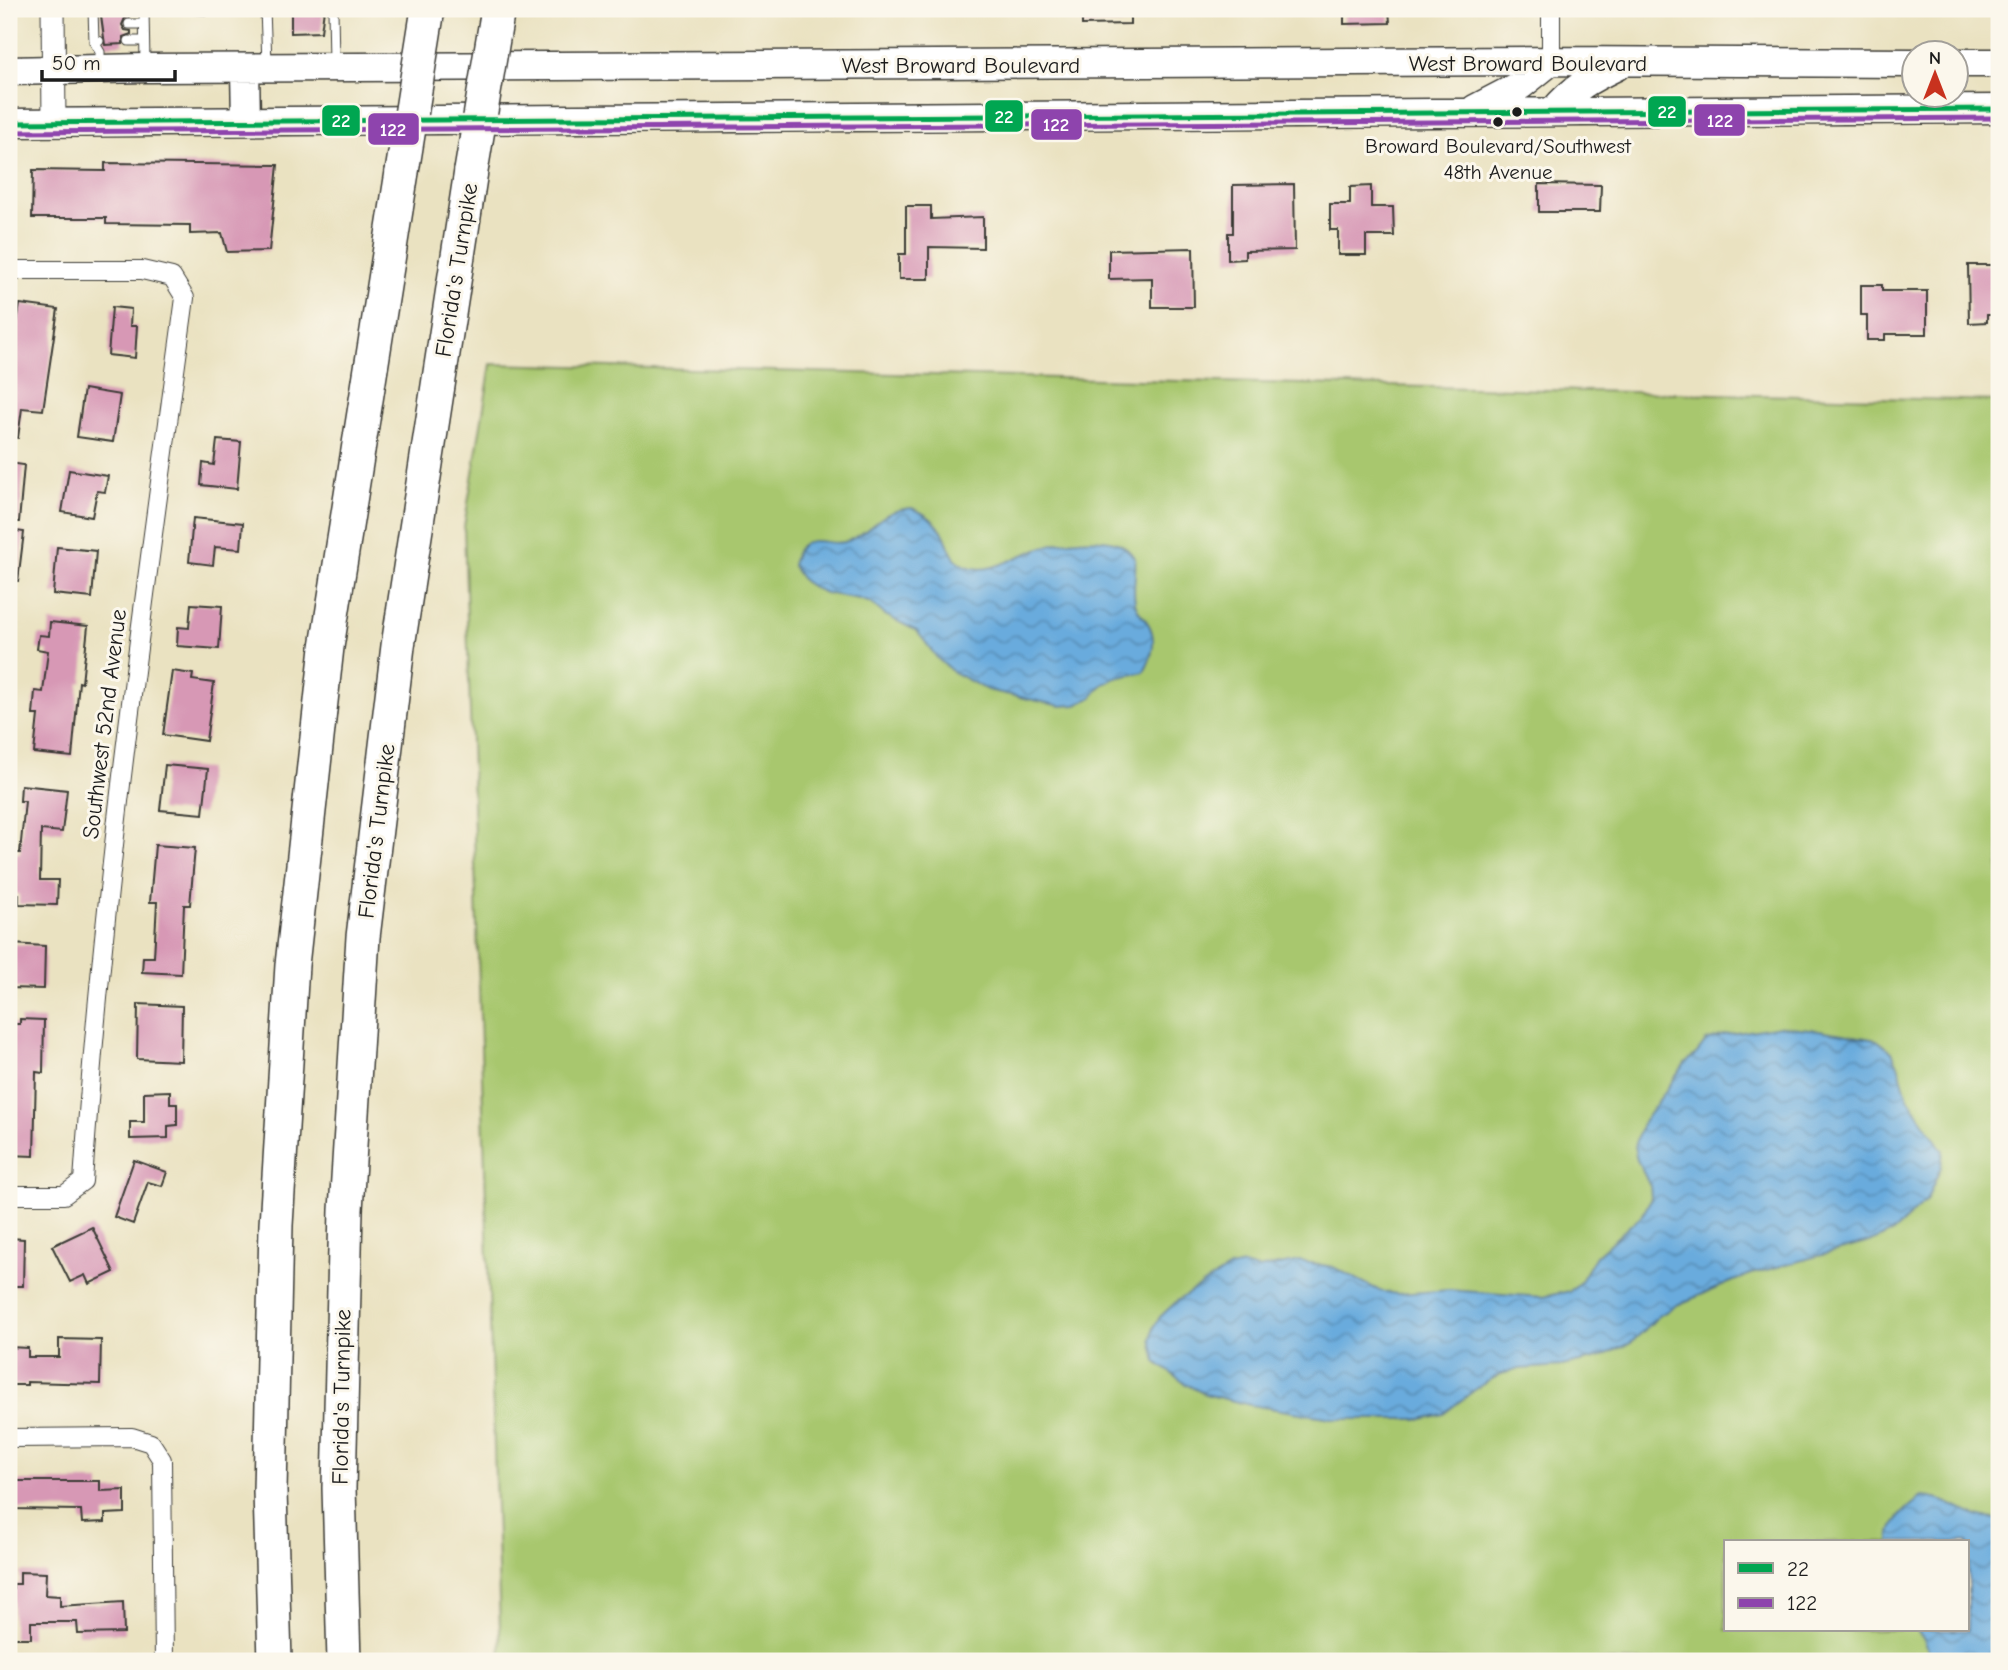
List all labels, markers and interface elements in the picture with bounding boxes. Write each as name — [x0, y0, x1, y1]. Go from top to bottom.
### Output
scale bar — [42, 38, 175, 82]
north arrow — [1899, 38, 1969, 108]
text: N — [1929, 47, 1941, 69]
street label: West Broward Boulevard — [1409, 50, 1647, 77]
text: 50 m — [52, 51, 101, 75]
street label: West Broward Boulevard — [842, 52, 1080, 79]
line badge: 22 — [1647, 95, 1687, 128]
line badge: 22 — [984, 99, 1024, 133]
text: 22 — [1658, 101, 1676, 123]
line badge: 122 — [1693, 103, 1746, 137]
line badge: 22 — [321, 104, 361, 137]
unlabelled marker — [1510, 105, 1524, 119]
text: 22 — [995, 106, 1013, 128]
line badge: 122 — [1030, 108, 1083, 141]
text: 22 — [332, 110, 350, 132]
text: 122 — [1707, 110, 1733, 132]
line badge: 122 — [367, 112, 420, 146]
text: 122 — [1043, 114, 1069, 136]
marker: Broward Boulevard/Southwest 48th Avenue — [1491, 115, 1505, 129]
text: 122 — [380, 119, 406, 141]
place label: Broward Boulevard/Southwest 48th Avenue — [1365, 134, 1632, 184]
street label: Florida's Turnpike — [429, 181, 484, 359]
street label: Southwest 52nd Avenue — [77, 608, 132, 841]
street label: Florida's Turnpike — [352, 742, 401, 920]
street label: Florida's Turnpike — [326, 1309, 357, 1485]
legend — [1724, 1540, 1969, 1632]
text: 22 — [1787, 1557, 1809, 1581]
text: 122 — [1787, 1591, 1817, 1615]

